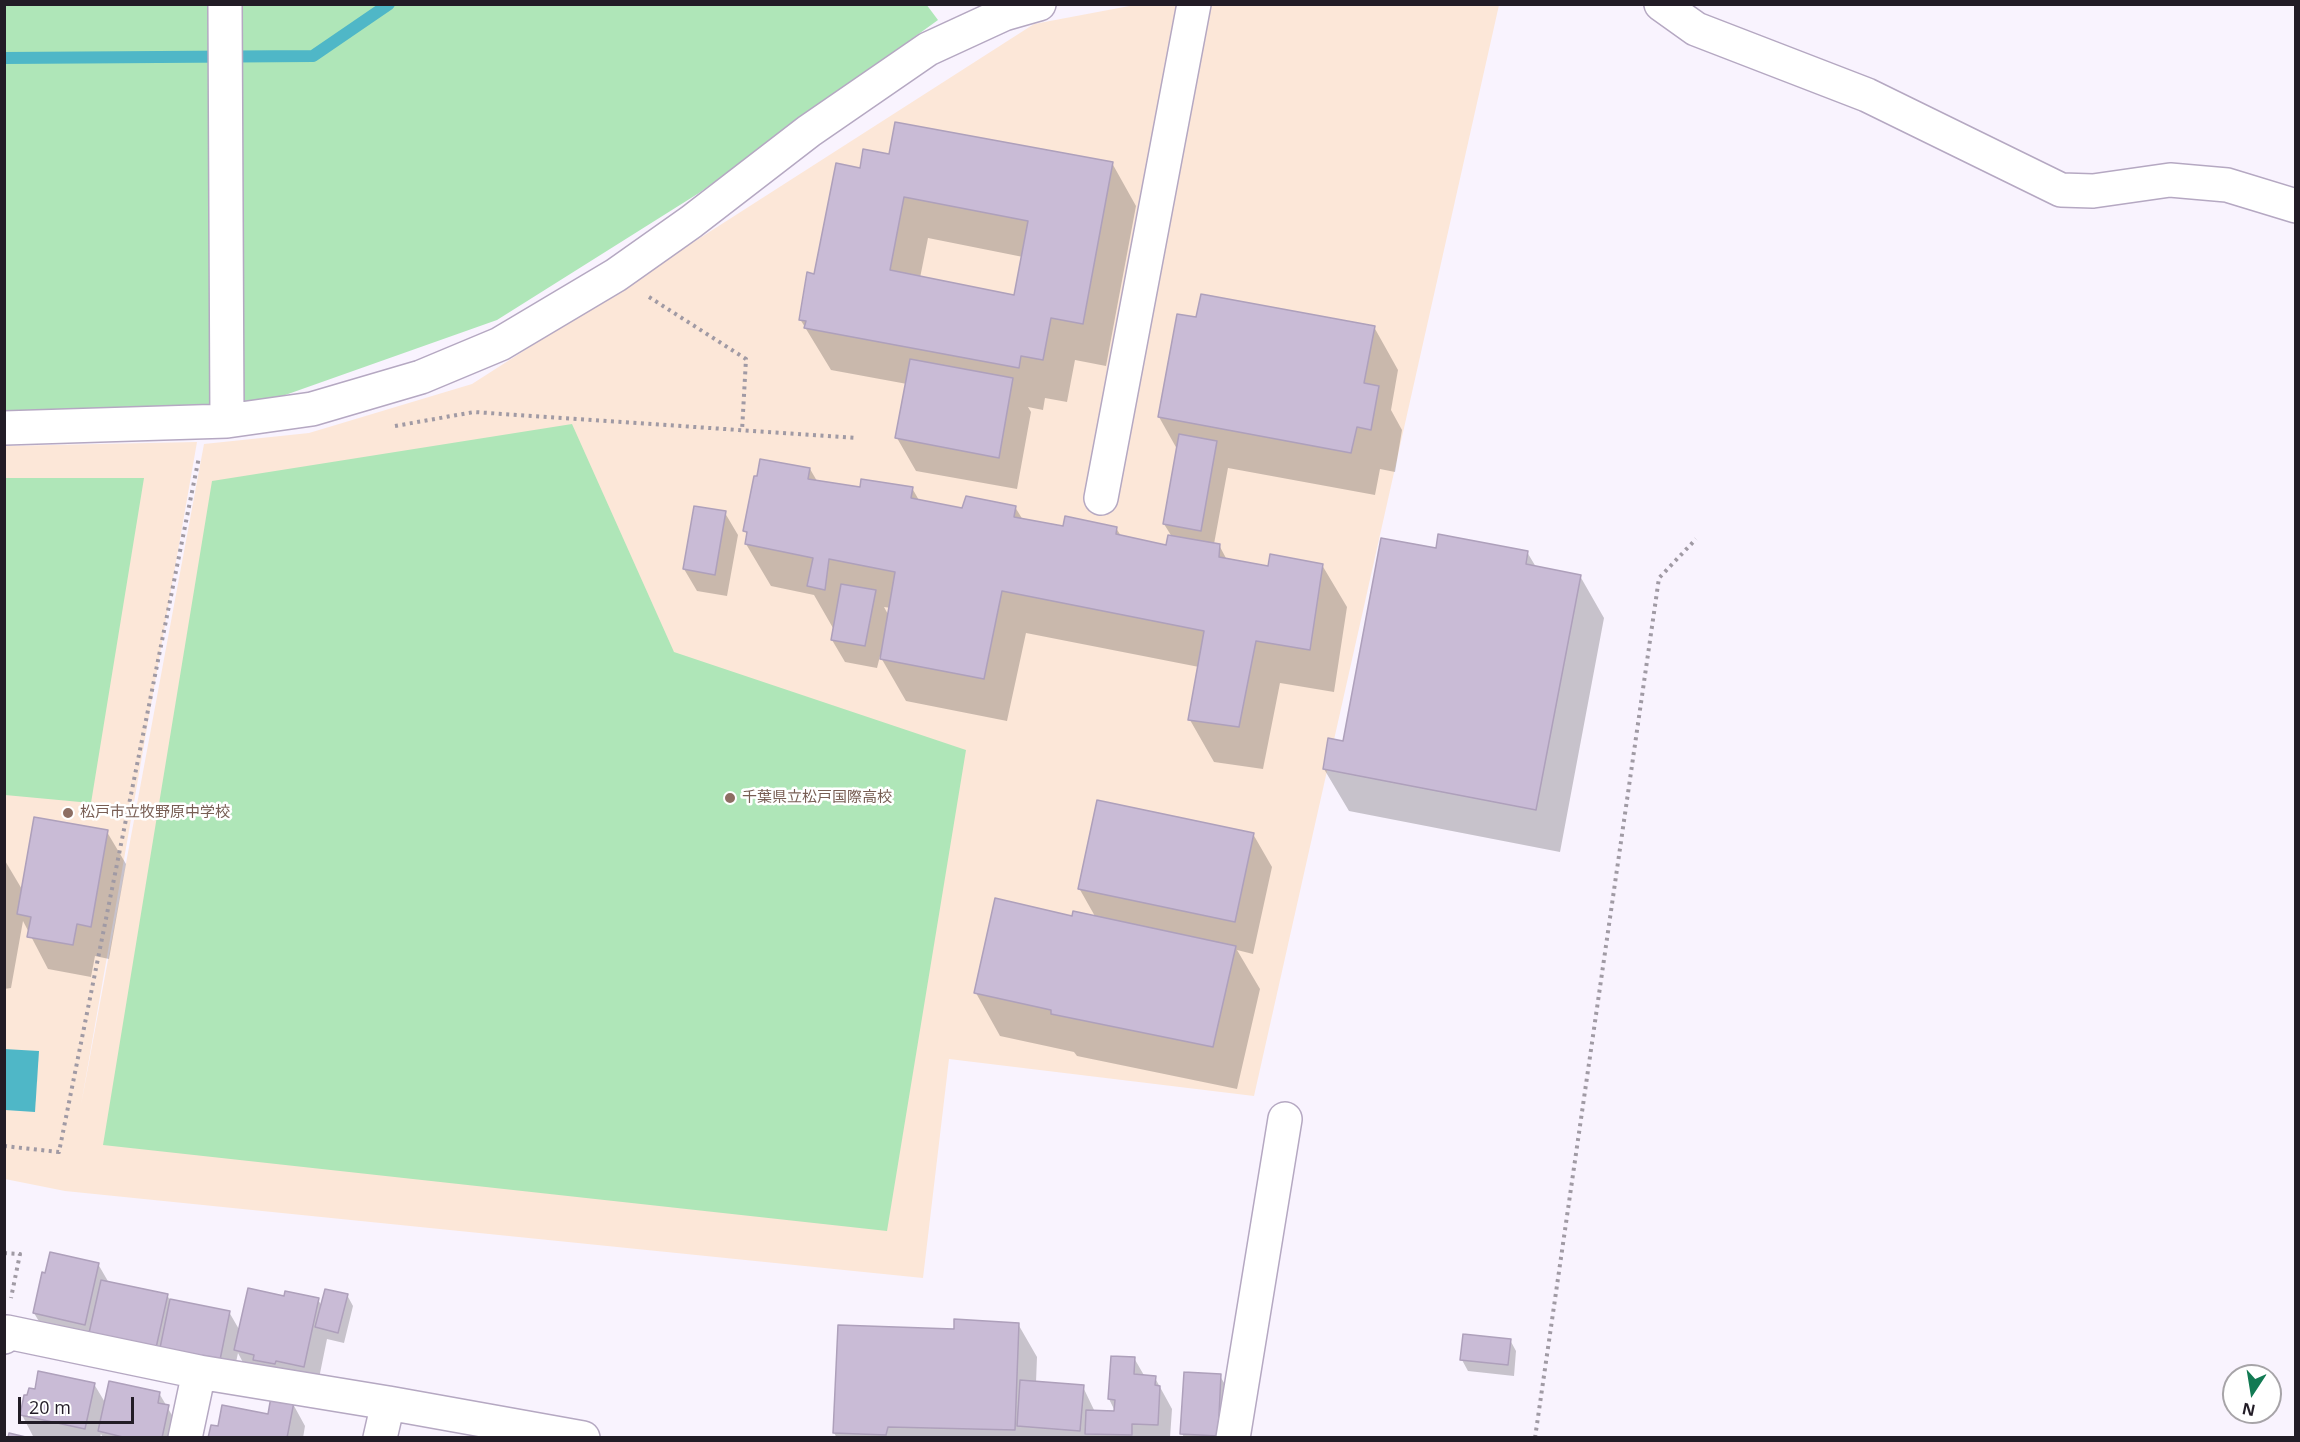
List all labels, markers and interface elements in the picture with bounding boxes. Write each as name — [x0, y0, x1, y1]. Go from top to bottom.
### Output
place label: 千葉県立松戸国際高校 — [742, 789, 892, 807]
marker: 千葉県立松戸国際高校 — [723, 791, 737, 805]
place label: 松戸市立牧野原中学校 — [80, 804, 230, 822]
marker: 松戸市立牧野原中学校 — [61, 806, 75, 820]
north arrow — [2222, 1364, 2282, 1424]
scale bar — [21, 1385, 136, 1423]
text: 20 m — [29, 1395, 71, 1419]
text: N — [2240, 1398, 2257, 1422]

